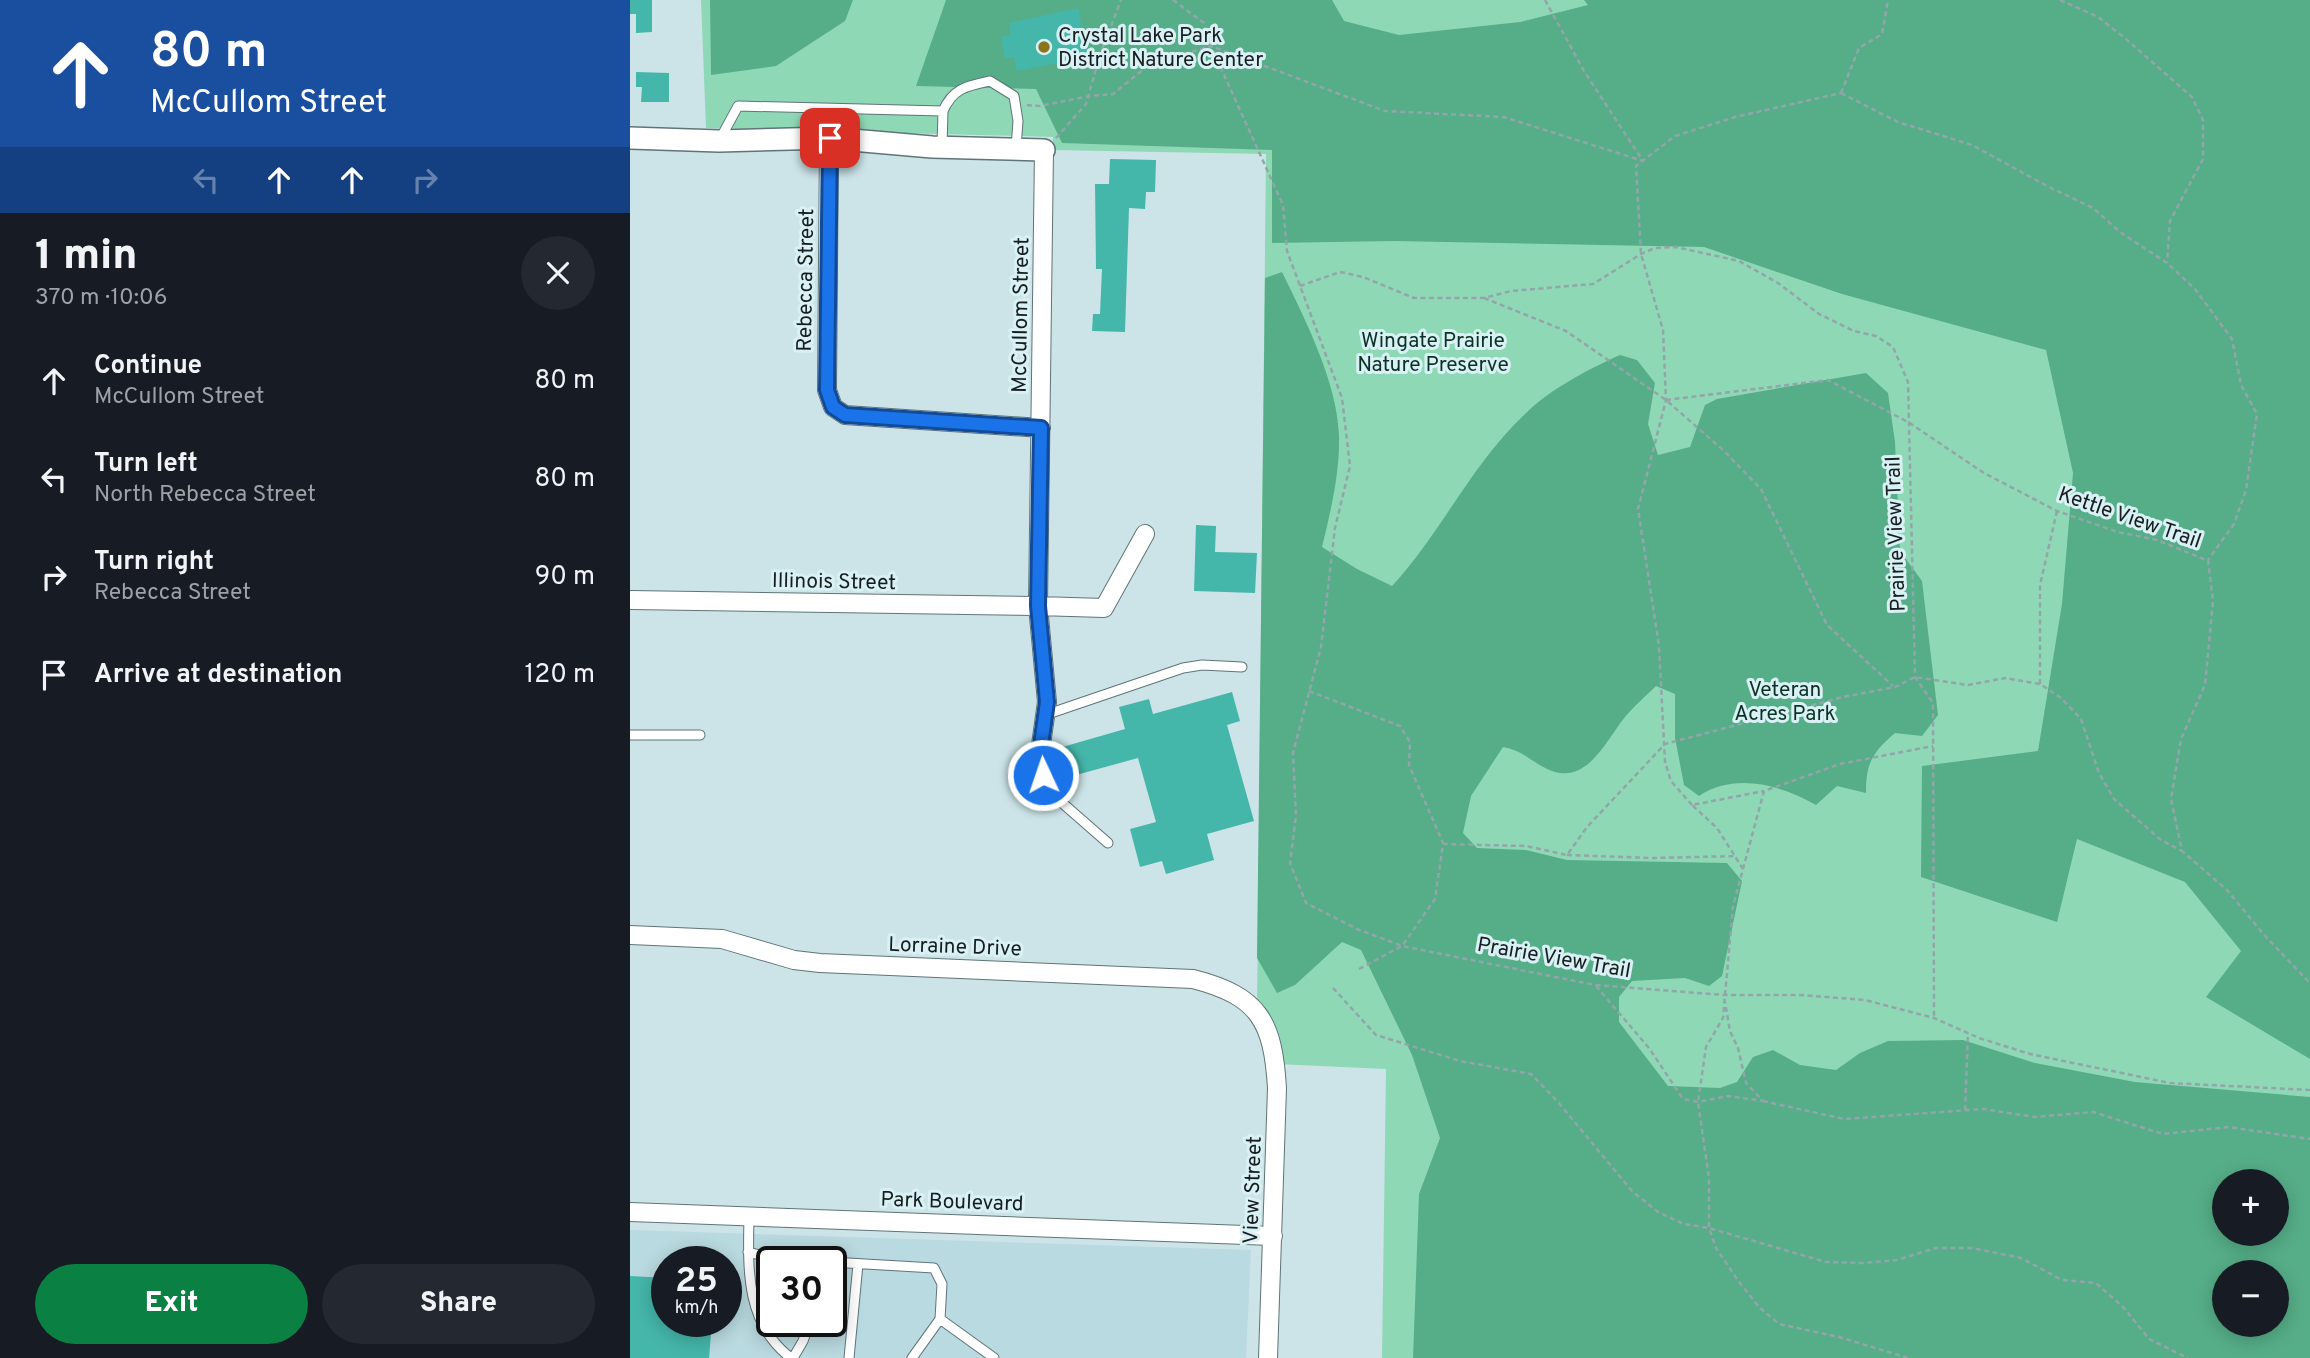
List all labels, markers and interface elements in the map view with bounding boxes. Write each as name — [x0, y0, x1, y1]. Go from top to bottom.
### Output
text: 80 m — [150, 23, 267, 85]
place label: Crystal Lake Park District Nature Center — [1058, 23, 1263, 74]
icon: ahead — [35, 28, 126, 119]
marker: Crystal Lake Park District Nature Center — [1036, 39, 1052, 55]
text: McCullom Street — [150, 84, 387, 124]
pin — [800, 108, 860, 168]
icon: arrive — [811, 119, 849, 157]
icon: left — [187, 161, 225, 199]
icon: ahead — [260, 161, 298, 199]
icon: ahead — [333, 161, 371, 199]
icon: right — [406, 161, 444, 199]
street label: Rebecca Street — [792, 208, 821, 352]
text: 1 min — [35, 231, 138, 284]
button: close — [521, 236, 595, 310]
street label: McCullom Street — [1007, 237, 1036, 393]
text: 370 m · 10:06 — [35, 284, 167, 313]
park label: Wingate Prairie Nature Preserve — [1357, 328, 1509, 379]
text: Continue — [94, 350, 202, 383]
icon: ahead — [35, 362, 73, 400]
text: 80 m — [535, 365, 595, 398]
text: McCullom Street — [94, 383, 264, 412]
text: Turn left — [94, 448, 198, 481]
street label: Prairie View Trail — [1880, 456, 1913, 612]
icon: left — [35, 460, 73, 498]
text: 80 m — [535, 463, 595, 496]
text: North Rebecca Street — [94, 481, 316, 510]
street label: Kettle View Trail — [2054, 481, 2205, 556]
text: Turn right — [94, 546, 214, 579]
icon: right — [35, 558, 73, 596]
text: 90 m — [535, 561, 595, 594]
street label: Illinois Street — [772, 568, 896, 597]
text: Rebecca Street — [94, 579, 251, 608]
icon: arrive — [35, 656, 73, 694]
text: Arrive at destination — [94, 659, 342, 692]
text: 120 m — [525, 659, 595, 692]
park label: Veteran Acres Park — [1734, 677, 1836, 728]
position arrow — [1006, 738, 1080, 812]
street label: Lorraine Drive — [888, 932, 1022, 963]
street label: Prairie View Trail — [1475, 932, 1633, 985]
street label: View Street — [1238, 1136, 1269, 1244]
map controls — [2212, 1169, 2289, 1337]
button: + — [2212, 1169, 2289, 1246]
street label: Park Boulevard — [880, 1187, 1024, 1218]
speed limit sign: 30 — [756, 1246, 847, 1337]
text: 25 — [675, 1260, 718, 1304]
button: − — [2212, 1260, 2289, 1337]
button: Exit — [35, 1264, 308, 1344]
button: Share — [322, 1264, 595, 1344]
text: km/h — [675, 1297, 718, 1320]

